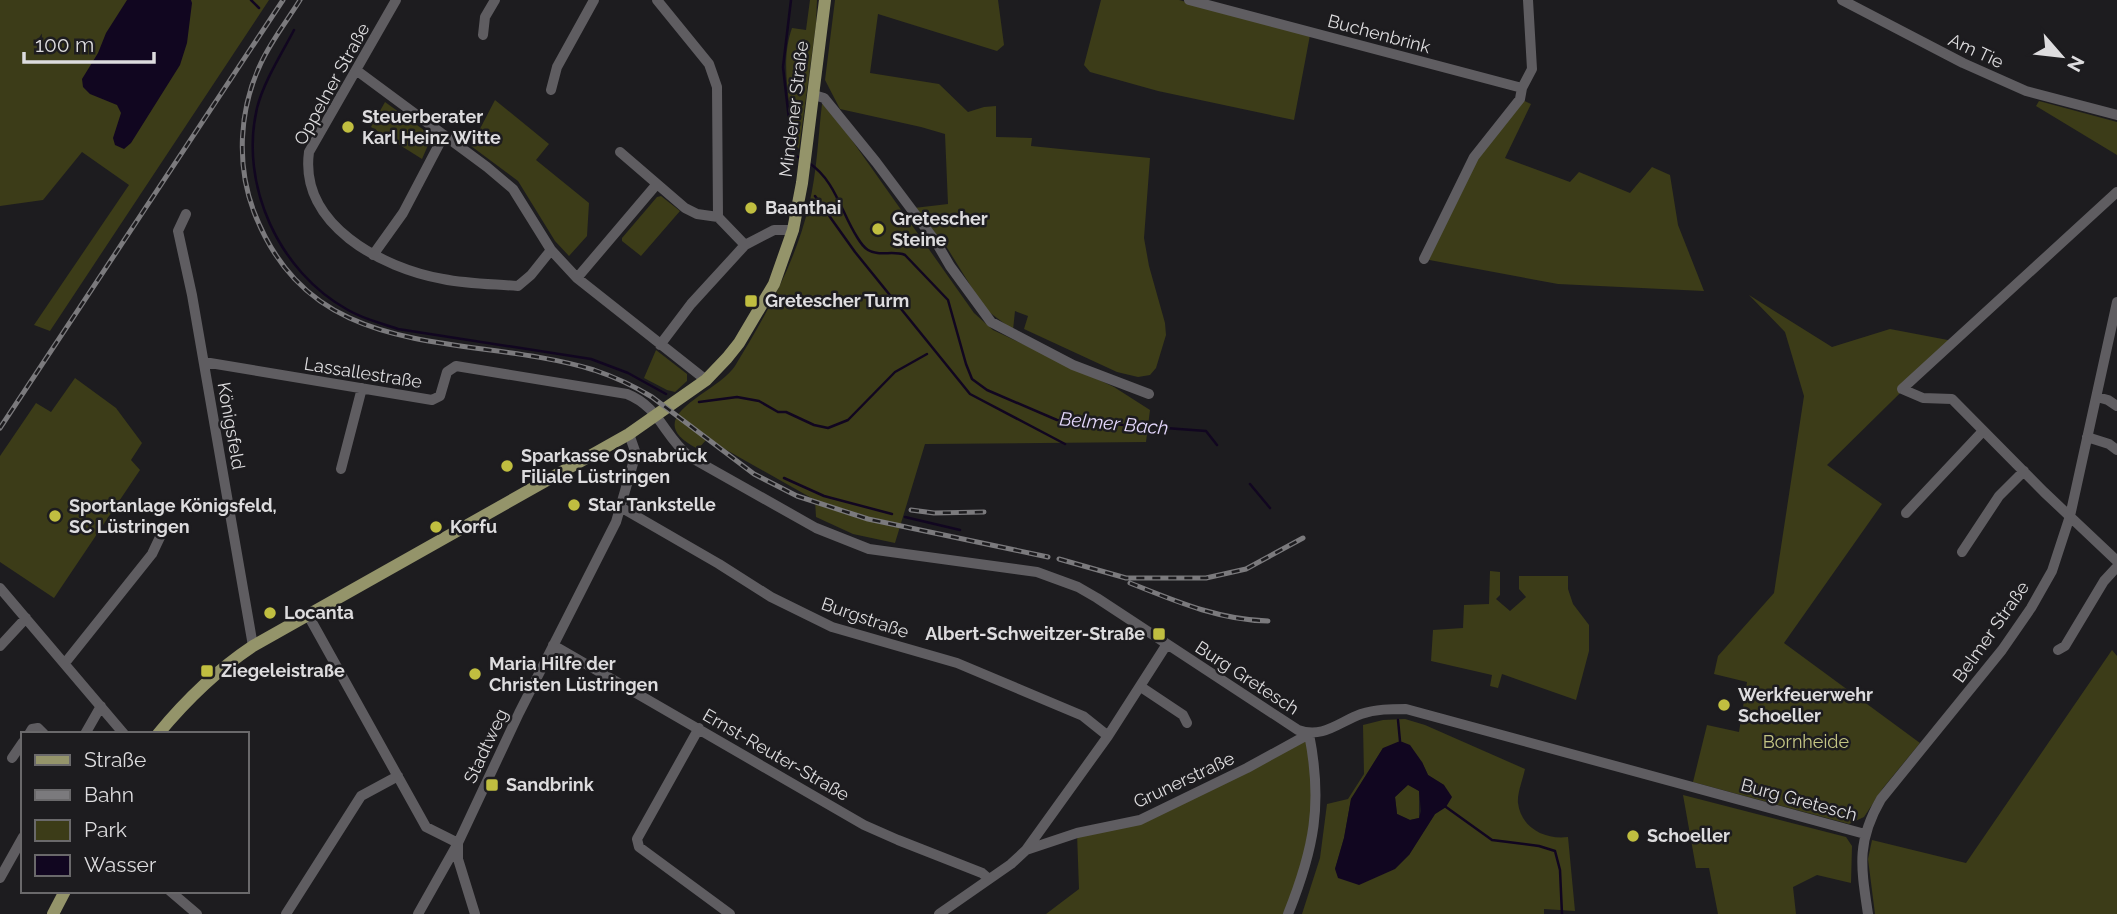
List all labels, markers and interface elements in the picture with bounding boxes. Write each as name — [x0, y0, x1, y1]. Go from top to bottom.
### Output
street label: Buchenbrink — [1325, 10, 1433, 57]
street label: Oppelner Straße — [289, 19, 374, 148]
scale bar — [24, 21, 154, 65]
north arrow — [2026, 21, 2096, 91]
street label: Am Tie — [1945, 29, 2007, 73]
text: 100 m — [35, 32, 94, 57]
street label: Mindener Straße — [775, 39, 812, 178]
text: N — [2063, 52, 2089, 76]
place label: Steuerberater Karl Heinz Witte — [362, 106, 501, 148]
marker: Steuerberater Karl Heinz Witte — [340, 119, 356, 135]
place label: Baanthai — [765, 197, 841, 218]
marker: Baanthai — [743, 200, 759, 216]
place label: Gretescher Steine — [892, 208, 988, 250]
marker: Gretescher Steine — [870, 221, 886, 237]
place label: Gretescher Turm — [765, 290, 909, 311]
marker: Gretescher Turm — [743, 293, 759, 309]
street label: Lassallestraße — [303, 353, 424, 392]
street label: Königsfeld — [213, 381, 249, 471]
water label: Belmer Bach — [1059, 407, 1169, 439]
place label: Sparkasse Osnabrück Filiale Lüstringen — [521, 445, 708, 487]
marker: Sparkasse Osnabrück Filiale Lüstringen — [499, 458, 515, 474]
place label: Star Tankstelle — [588, 494, 716, 515]
place label: Sportanlage Königsfeld, SC Lüstringen — [69, 495, 277, 537]
marker: Star Tankstelle — [566, 497, 582, 513]
marker: Sportanlage Königsfeld, SC Lüstringen — [47, 508, 63, 524]
place label: Korfu — [450, 516, 497, 537]
marker: Korfu — [428, 519, 444, 535]
street label: Belmer Straße — [1948, 577, 2033, 686]
street label: Burgstraße — [819, 593, 912, 642]
place label: Locanta — [284, 602, 354, 623]
marker: Locanta — [262, 605, 278, 621]
place label: Albert-Schweitzer-Straße — [925, 623, 1145, 644]
marker: Albert-Schweitzer-Straße — [1151, 626, 1167, 642]
street label: Burg Gretesch — [1191, 636, 1303, 719]
place label: Maria Hilfe der Christen Lüstringen — [489, 653, 658, 695]
place label: Ziegeleistraße — [221, 660, 345, 681]
marker: Ziegeleistraße — [199, 663, 215, 679]
marker: Maria Hilfe der Christen Lüstringen — [467, 666, 483, 682]
place label: Werkfeuerwehr Schoeller — [1738, 684, 1873, 726]
marker: Werkfeuerwehr Schoeller — [1716, 697, 1732, 713]
street label: Ernst-Reuter-Straße — [699, 704, 854, 805]
street label: Stadtweg — [459, 705, 512, 786]
park label: Bornheide — [1763, 731, 1850, 752]
legend — [21, 732, 248, 893]
text: Straße — [84, 747, 146, 772]
street label: Grunerstraße — [1130, 747, 1238, 812]
place label: Sandbrink — [506, 774, 595, 795]
street label: Burg Gretesch — [1739, 774, 1860, 825]
marker: Sandbrink — [484, 777, 500, 793]
text: Bahn — [84, 782, 134, 807]
text: Park — [84, 817, 127, 842]
place label: Schoeller — [1647, 825, 1730, 846]
marker: Schoeller — [1625, 828, 1641, 844]
text: Wasser — [84, 852, 157, 877]

